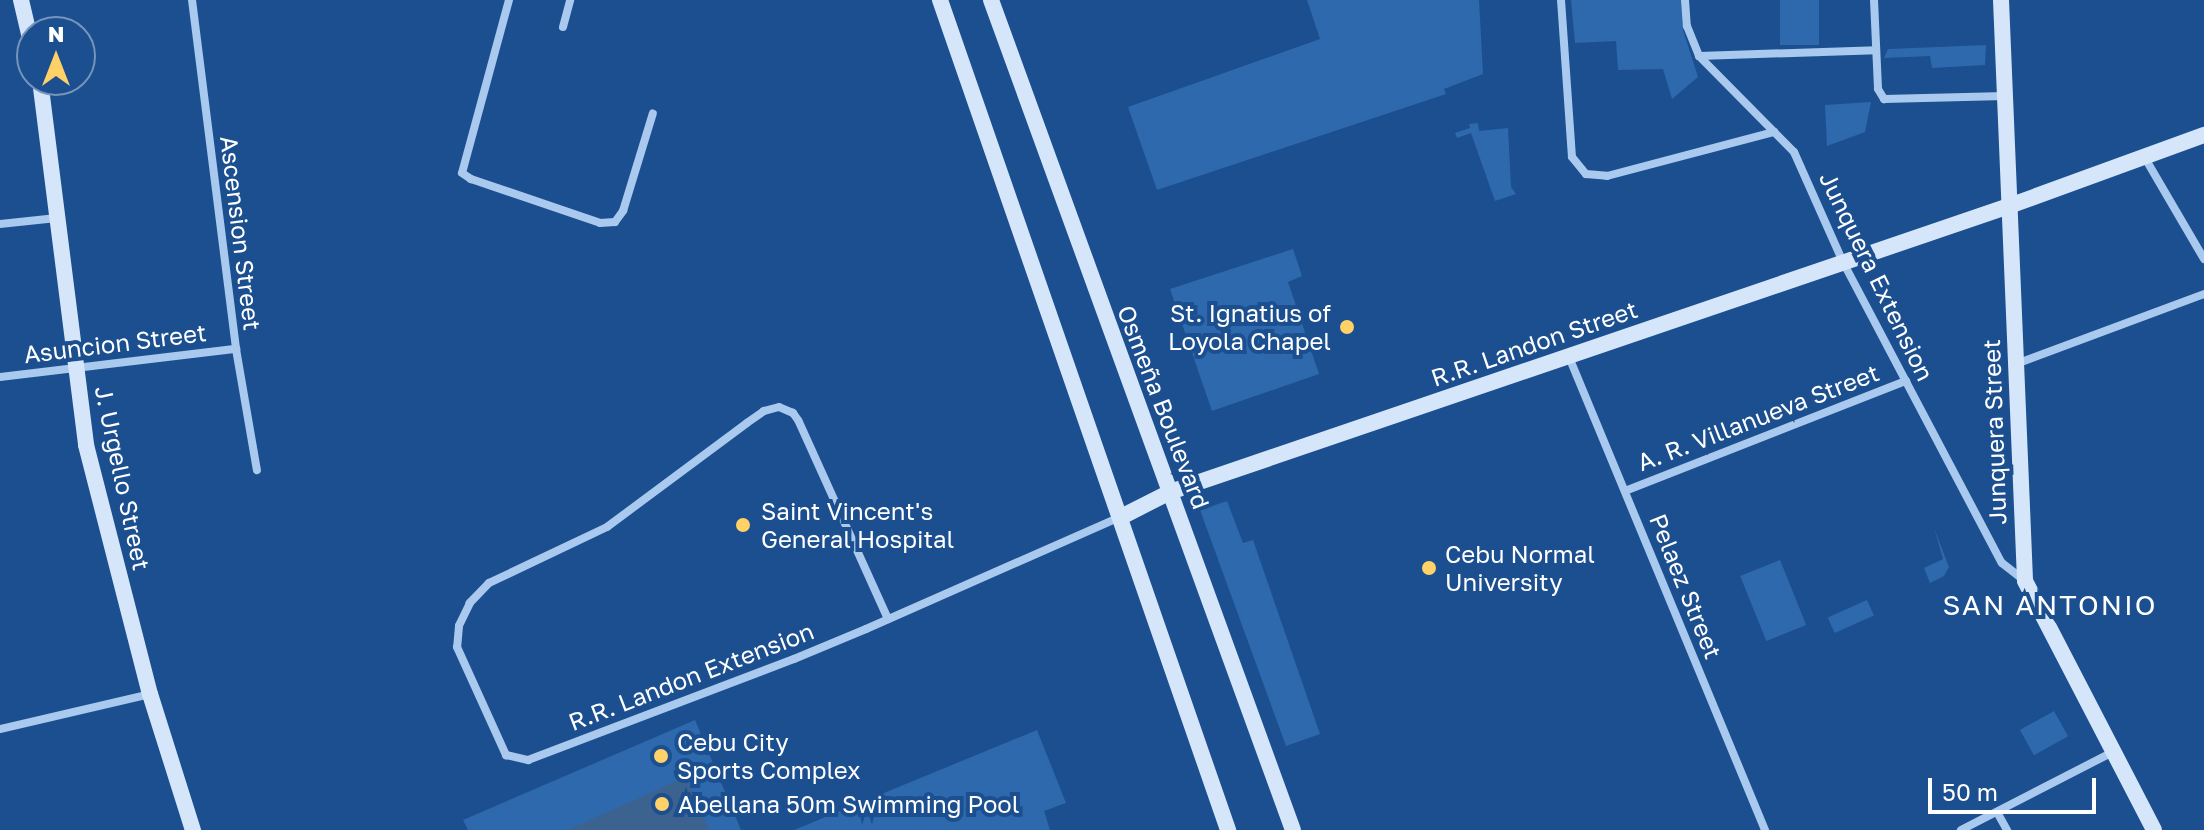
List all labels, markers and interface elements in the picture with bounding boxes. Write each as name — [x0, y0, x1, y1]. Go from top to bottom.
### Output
north arrow — [16, 16, 96, 96]
text: N — [48, 20, 64, 47]
street label: Ascension Street — [215, 134, 267, 332]
street label: Junquera Extension — [1814, 167, 1940, 385]
street label: R.R. Landon Street — [1427, 294, 1641, 392]
place label: St. Ignatius of Loyola Chapel — [1168, 299, 1331, 355]
street label: Osmeña Boulevard — [1112, 301, 1216, 513]
street label: Asuncion Street — [22, 318, 208, 368]
marker: St. Ignatius of Loyola Chapel — [1338, 318, 1356, 336]
street label: Junquera Street — [1976, 339, 2012, 525]
street label: A. R. Villanueva Street — [1633, 358, 1883, 476]
street label: J. Urgello Street — [89, 383, 157, 573]
place label: Saint Vincent's General Hospital — [761, 497, 954, 553]
street label: Pelaez Street — [1644, 509, 1728, 663]
marker: Saint Vincent's General Hospital — [732, 514, 754, 536]
place label: Cebu Normal University — [1445, 540, 1595, 596]
marker: Cebu Normal University — [1420, 559, 1438, 577]
district label: SAN ANTONIO — [1942, 588, 2158, 622]
street label: R.R. Landon Extension — [564, 616, 818, 736]
place label: Cebu City Sports Complex — [677, 728, 860, 784]
marker: Cebu City Sports Complex — [652, 747, 670, 765]
scale bar — [1932, 762, 2100, 812]
text: 50 m — [1942, 777, 1998, 806]
place label: Abellana 50m Swimming Pool — [678, 790, 1019, 818]
marker: Abellana 50m Swimming Pool — [653, 795, 671, 813]

